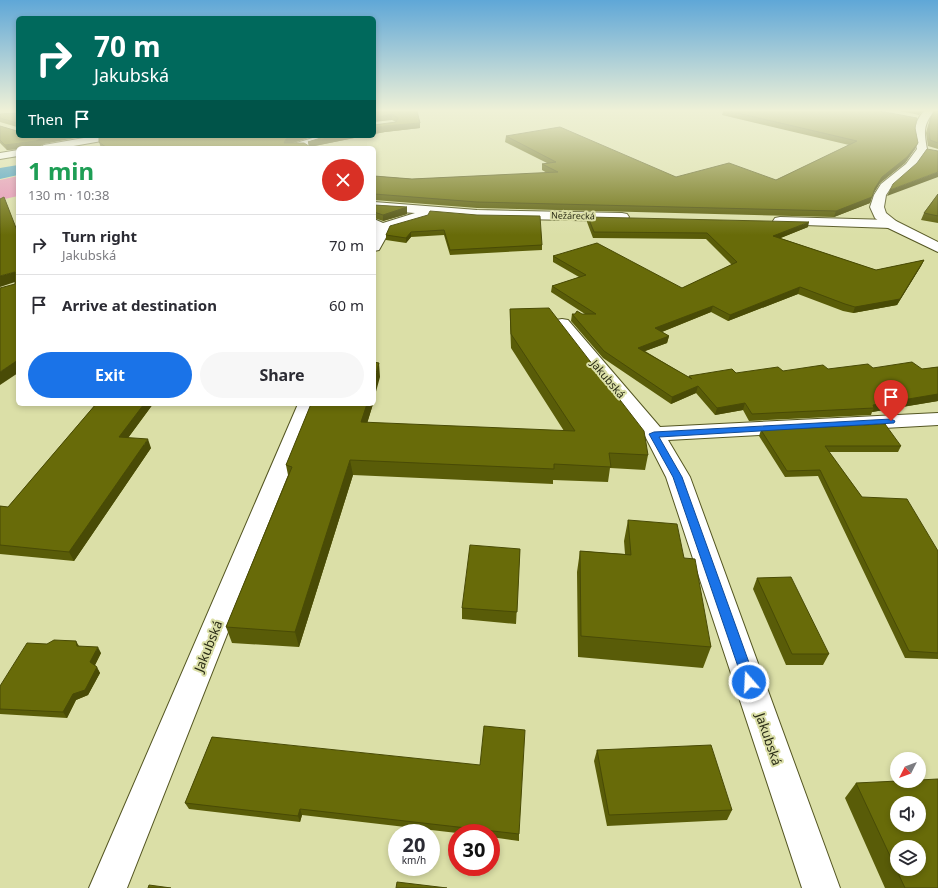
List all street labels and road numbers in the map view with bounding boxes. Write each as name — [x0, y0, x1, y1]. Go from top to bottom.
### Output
street label: Nežárecká — [551, 209, 595, 222]
street label: Jakubská — [587, 355, 629, 401]
street label: Jakubská — [189, 617, 227, 676]
street label: Jakubská — [751, 709, 786, 768]

